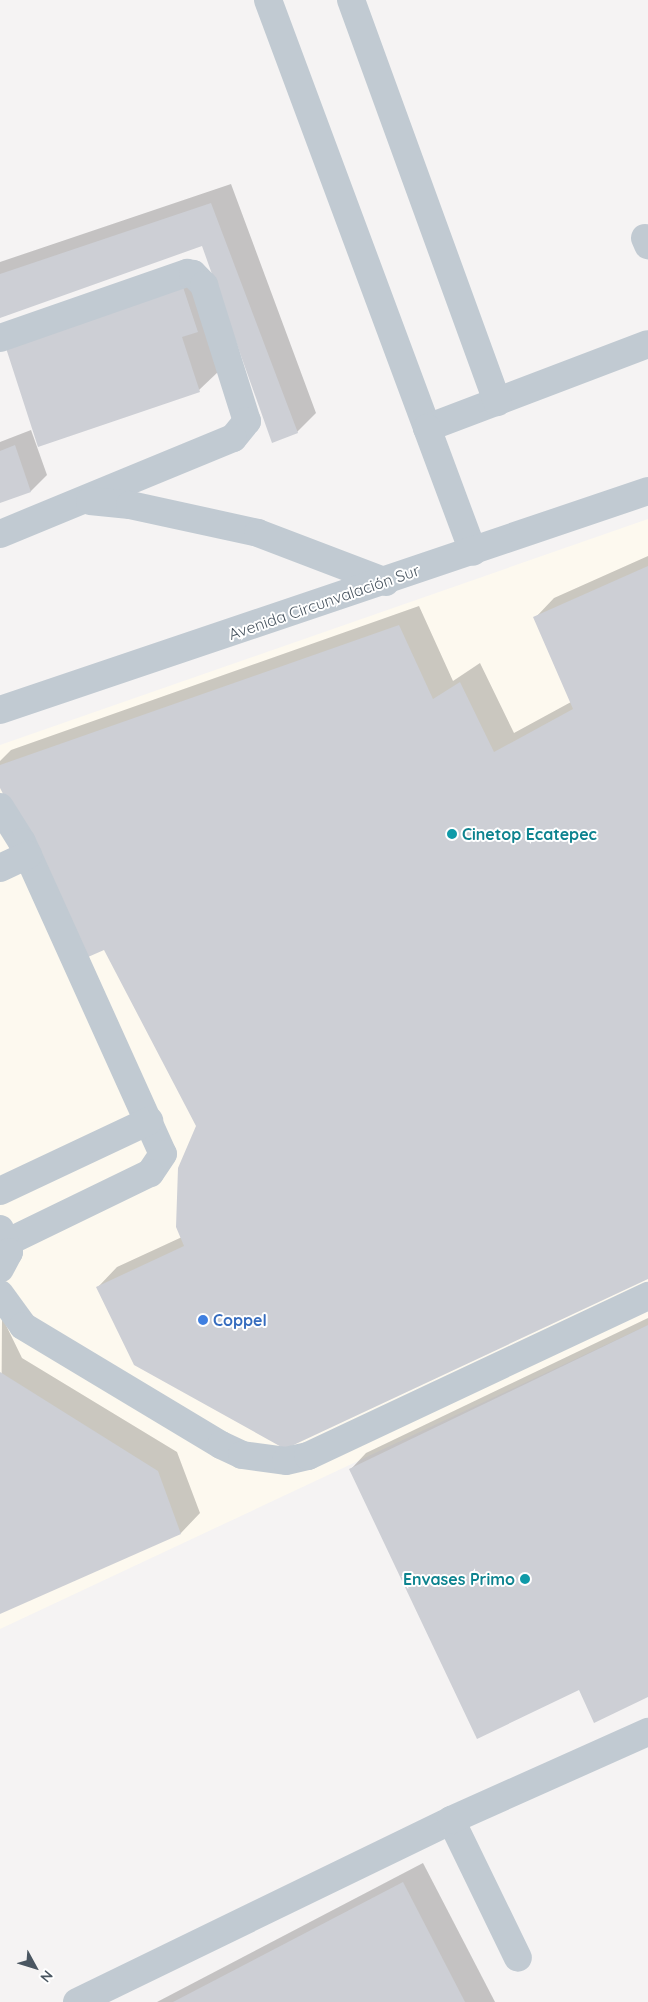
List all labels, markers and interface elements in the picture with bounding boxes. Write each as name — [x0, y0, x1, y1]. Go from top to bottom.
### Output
street label: Avenida Circunvalación Sur — [226, 560, 422, 644]
place label: Cinetop Ecatepec — [462, 824, 597, 844]
marker: Cinetop Ecatepec — [446, 828, 458, 840]
place label: Coppel — [213, 1310, 267, 1330]
marker: Coppel — [197, 1314, 209, 1326]
place label: Envases Primo — [403, 1569, 515, 1589]
marker: Envases Primo — [519, 1573, 531, 1585]
north arrow — [10, 1942, 60, 1992]
text: N — [36, 1967, 57, 1986]

